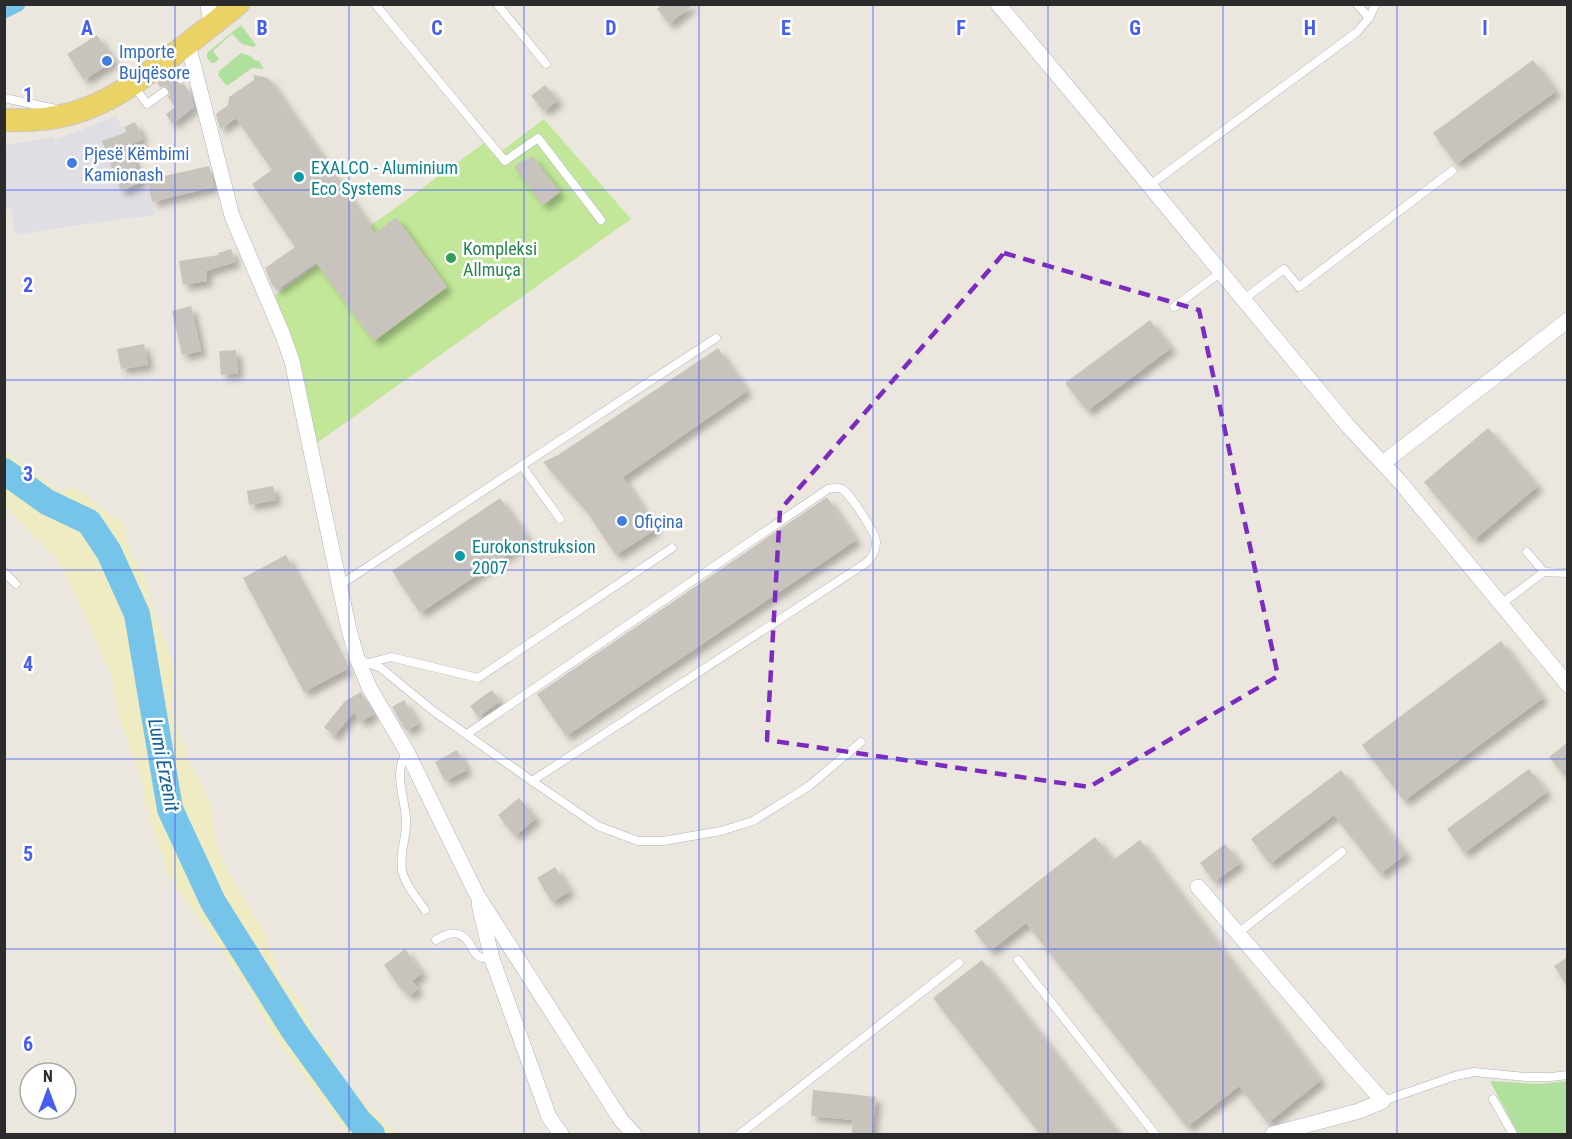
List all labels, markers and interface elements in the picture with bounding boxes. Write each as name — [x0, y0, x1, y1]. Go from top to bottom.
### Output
text: A — [81, 16, 93, 40]
text: B — [256, 16, 268, 40]
text: C — [431, 16, 443, 40]
text: D — [605, 16, 617, 40]
text: E — [781, 16, 791, 40]
text: F — [956, 16, 966, 40]
text: G — [1129, 16, 1141, 40]
text: H — [1304, 16, 1316, 40]
text: I — [1482, 16, 1488, 40]
place label: Importe Bujqësore — [119, 41, 190, 83]
marker: Importe Bujqësore — [100, 54, 114, 68]
text: 1 — [23, 83, 33, 107]
place label: Pjesë Këmbimi Kamionash — [84, 143, 190, 185]
marker: Pjesë Këmbimi Kamionash — [65, 156, 79, 170]
place label: EXALCO - Aluminium Eco Systems — [311, 157, 458, 199]
marker: EXALCO - Aluminium Eco Systems — [292, 170, 306, 184]
place label: Kompleksi Allmuça — [463, 238, 537, 280]
marker: Kompleksi Allmuça — [444, 251, 458, 265]
text: 2 — [23, 273, 33, 297]
text: 3 — [23, 462, 33, 486]
place label: Ofiçina — [634, 511, 683, 532]
marker: Ofiçina — [615, 514, 629, 528]
place label: Eurokonstruksion 2007 — [472, 536, 596, 578]
marker: Eurokonstruksion 2007 — [453, 549, 467, 563]
text: 4 — [23, 652, 33, 676]
water label: Lumi Erzenit — [143, 716, 185, 814]
text: 5 — [23, 842, 33, 866]
text: 6 — [23, 1032, 33, 1056]
north arrow — [18, 1061, 78, 1121]
text: N — [43, 1067, 53, 1086]

